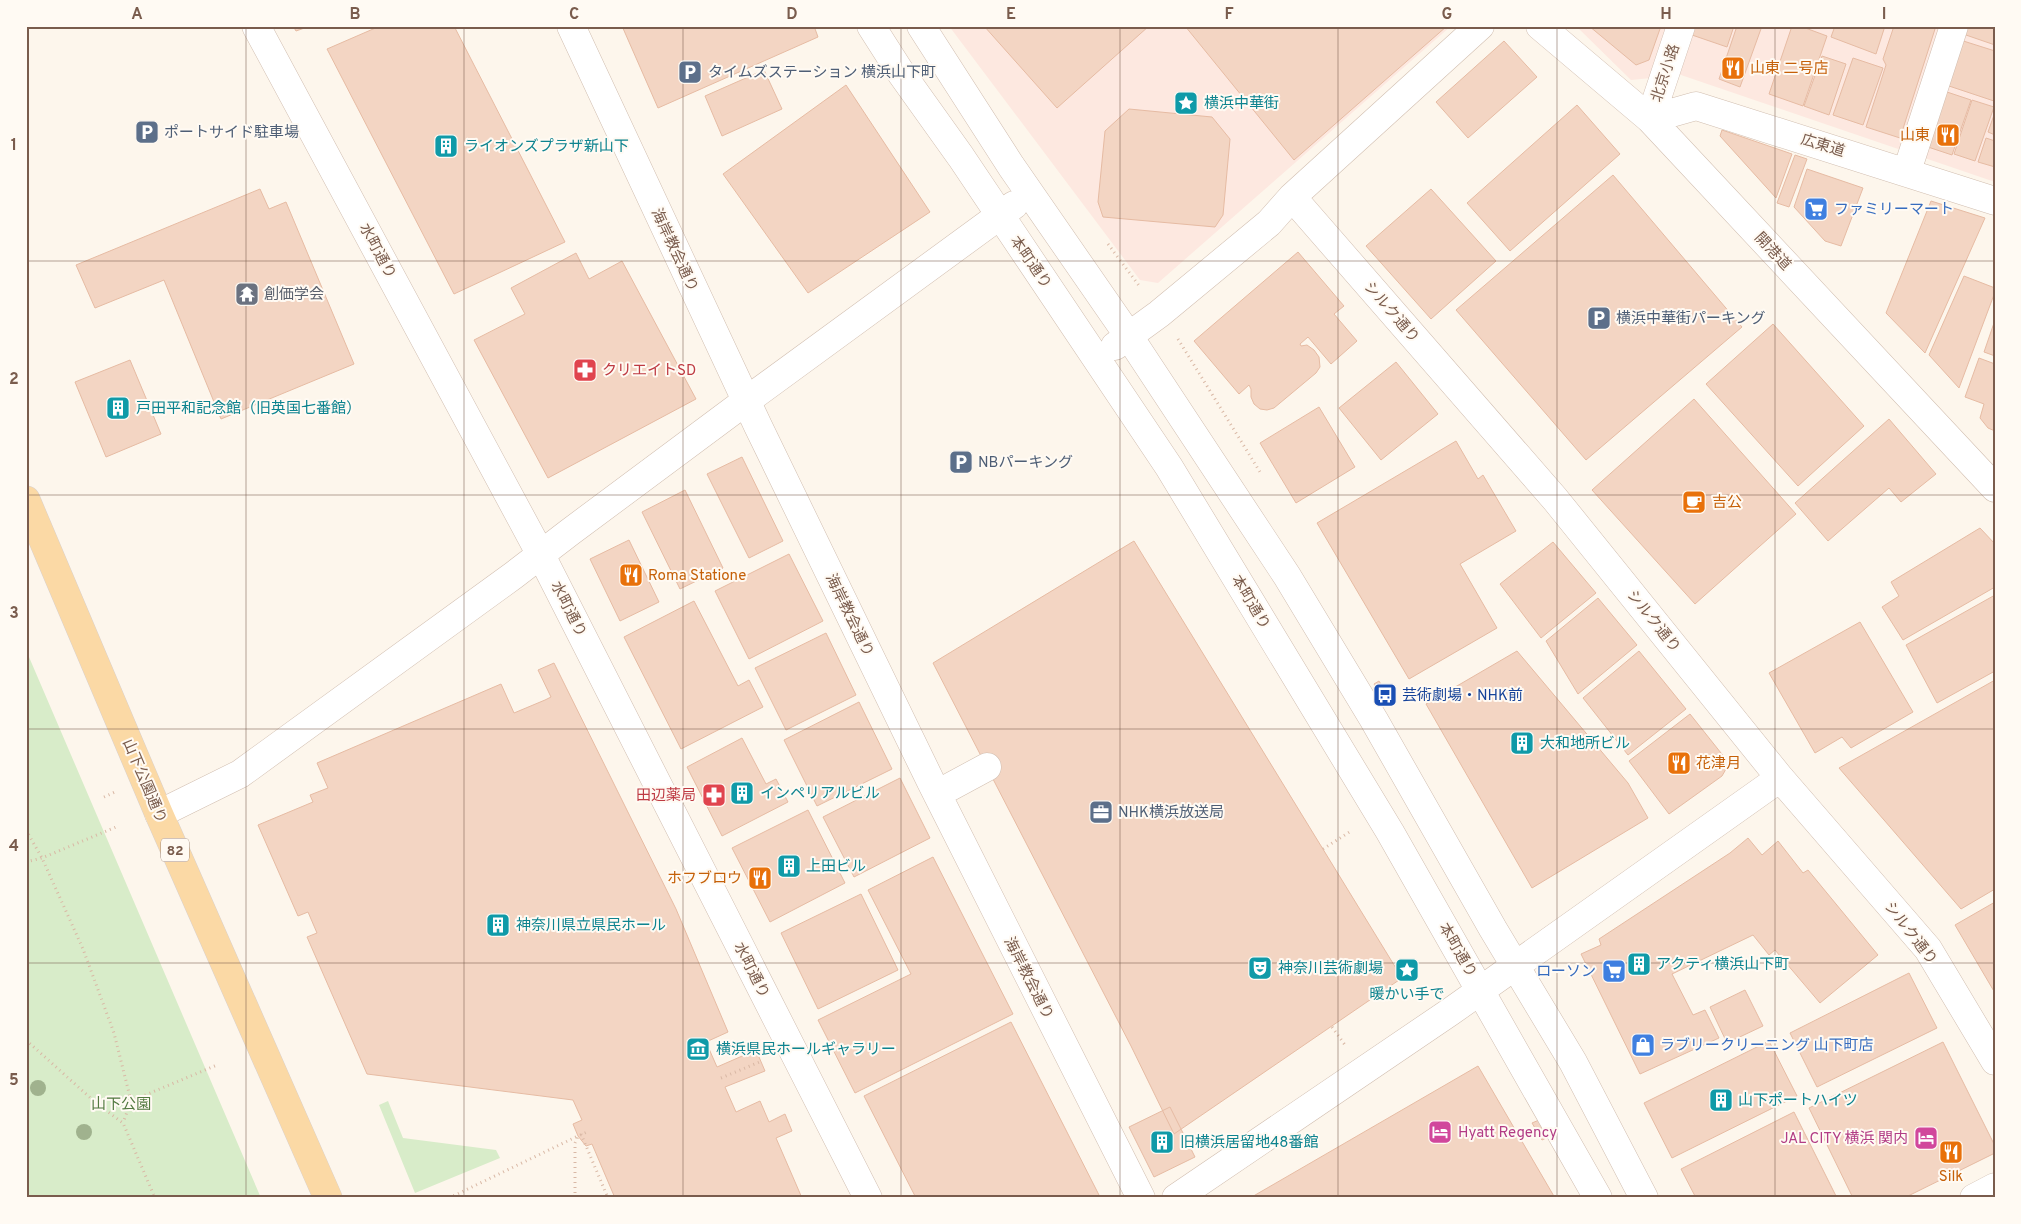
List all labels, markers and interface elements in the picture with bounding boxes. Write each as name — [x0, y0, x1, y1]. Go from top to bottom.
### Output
text: A — [131, 5, 143, 25]
text: B — [349, 5, 361, 25]
text: C — [569, 5, 579, 25]
text: D — [786, 5, 798, 25]
text: E — [1006, 5, 1016, 25]
text: F — [1224, 5, 1234, 25]
text: G — [1442, 5, 1452, 25]
text: H — [1660, 5, 1672, 25]
text: I — [1882, 5, 1886, 25]
street label: 北京小路 — [1647, 42, 1685, 105]
restaurant icon: 山東 二号店 — [1720, 55, 1746, 81]
parking icon: タイムズステーション 横浜山下町 — [677, 59, 703, 85]
place label: 山東 二号店 — [1750, 60, 1829, 79]
place label: タイムズステーション 横浜山下町 — [708, 64, 936, 83]
place icon: 横浜中華街 — [1173, 90, 1199, 116]
place label: 横浜中華街 — [1204, 95, 1279, 114]
parking icon: ポートサイド駐車場 — [134, 119, 160, 145]
restaurant icon: 山東 — [1935, 122, 1961, 148]
place label: ポートサイド駐車場 — [164, 124, 299, 143]
place label: 山東 — [1900, 127, 1930, 146]
street label: 広東道 — [1798, 131, 1847, 162]
building icon: ライオンズプラザ新山下 — [433, 133, 459, 159]
text: 1 — [11, 136, 17, 156]
place label: ライオンズプラザ新山下 — [464, 138, 629, 157]
supermarket icon: ファミリーマート — [1803, 196, 1829, 222]
place label: ファミリーマート — [1834, 201, 1954, 220]
street label: 海岸教会通り — [646, 206, 701, 295]
street label: 水町通り — [354, 221, 399, 283]
street label: 開港道 — [1750, 229, 1794, 275]
street label: 本町通り — [1005, 233, 1055, 293]
street label: シルク通り — [1359, 278, 1423, 348]
temple icon: 創価学会 — [234, 281, 260, 307]
place label: 創価学会 — [264, 286, 324, 305]
parking icon: 横浜中華街パーキング — [1586, 305, 1612, 331]
place label: 横浜中華街パーキング — [1616, 310, 1766, 329]
pharmacy icon: クリエイトSD — [572, 357, 598, 383]
place label: クリエイトSD — [602, 362, 696, 381]
text: 2 — [9, 370, 19, 390]
building icon: 戸田平和記念館（旧英国七番館） — [105, 395, 131, 421]
place label: 戸田平和記念館（旧英国七番館） — [136, 400, 361, 419]
parking icon: NBパーキング — [948, 449, 974, 475]
place label: NBパーキング — [978, 454, 1073, 473]
cafe icon: 吉公 — [1681, 489, 1707, 515]
place label: 吉公 — [1712, 494, 1742, 513]
restaurant icon: Roma Statione — [618, 562, 644, 588]
place label: Roma Statione — [648, 567, 746, 586]
street label: 海岸教会通り — [820, 571, 877, 660]
street label: 本町通り — [1226, 572, 1273, 633]
street label: 水町通り — [546, 579, 590, 641]
street label: シルク通り — [1622, 587, 1684, 657]
text: 3 — [9, 604, 19, 624]
bus stop icon: 芸術劇場・NHK前 — [1372, 682, 1398, 708]
place label: 芸術劇場・NHK前 — [1402, 686, 1523, 706]
building icon: 大和地所ビル — [1509, 730, 1535, 756]
place label: 大和地所ビル — [1540, 735, 1630, 754]
street label: 山下公園通り — [117, 736, 170, 827]
restaurant icon: 花津月 — [1666, 750, 1692, 776]
place label: 花津月 — [1696, 755, 1741, 774]
building icon: インペリアルビル — [729, 780, 755, 806]
pharmacy icon: 田辺薬局 — [701, 782, 727, 808]
place label: インペリアルビル — [760, 785, 880, 804]
place label: 田辺薬局 — [636, 787, 696, 806]
office icon: NHK横浜放送局 — [1088, 799, 1114, 825]
place label: NHK横浜放送局 — [1118, 803, 1224, 823]
text: 4 — [9, 837, 19, 857]
road number: 82 — [161, 838, 189, 862]
building icon: 上田ビル — [776, 853, 802, 879]
place label: 上田ビル — [806, 858, 866, 877]
restaurant icon: ホフブロウ — [747, 865, 773, 891]
place label: ホフブロウ — [667, 870, 742, 889]
street label: シルク通り — [1879, 899, 1940, 969]
building icon: 神奈川県立県民ホール — [485, 912, 511, 938]
place label: 神奈川県立県民ホール — [516, 917, 666, 936]
street label: 本町通り — [1433, 920, 1480, 981]
street label: 海岸教会通り — [999, 934, 1057, 1023]
street label: 水町通り — [729, 940, 773, 1002]
building icon: アクティ横浜山下町 — [1626, 951, 1652, 977]
theatre icon: 神奈川芸術劇場 — [1247, 955, 1273, 981]
place label: アクティ横浜山下町 — [1656, 956, 1789, 975]
place icon: 暖かい手で — [1394, 957, 1420, 983]
supermarket icon: ローソン — [1601, 958, 1627, 984]
place label: 神奈川芸術劇場 — [1278, 959, 1383, 979]
place label: ローソン — [1536, 963, 1596, 982]
place label: 暖かい手で — [1369, 986, 1445, 1005]
shop icon: ラブリークリーニング 山下町店 — [1630, 1032, 1656, 1058]
museum icon: 横浜県民ホールギャラリー — [685, 1036, 711, 1062]
place label: ラブリークリーニング 山下町店 — [1660, 1037, 1874, 1056]
place label: 横浜県民ホールギャラリー — [716, 1041, 896, 1060]
text: 5 — [9, 1071, 19, 1091]
building icon: 山下ポートハイツ — [1708, 1087, 1734, 1113]
place label: 山下ポートハイツ — [1738, 1092, 1858, 1111]
park label: 山下公園 — [91, 1096, 151, 1115]
hotel icon: Hyatt Regency — [1427, 1119, 1453, 1145]
place label: Hyatt Regency — [1458, 1124, 1557, 1143]
hotel icon: JAL CITY 横浜 関内 — [1913, 1125, 1939, 1151]
building icon: 旧横浜居留地48番館 — [1149, 1129, 1175, 1155]
place label: JAL CITY 横浜 関内 — [1780, 1130, 1908, 1149]
place label: 旧横浜居留地48番館 — [1180, 1134, 1318, 1153]
restaurant icon: Silk — [1938, 1139, 1964, 1165]
place label: Silk — [1939, 1168, 1963, 1187]

